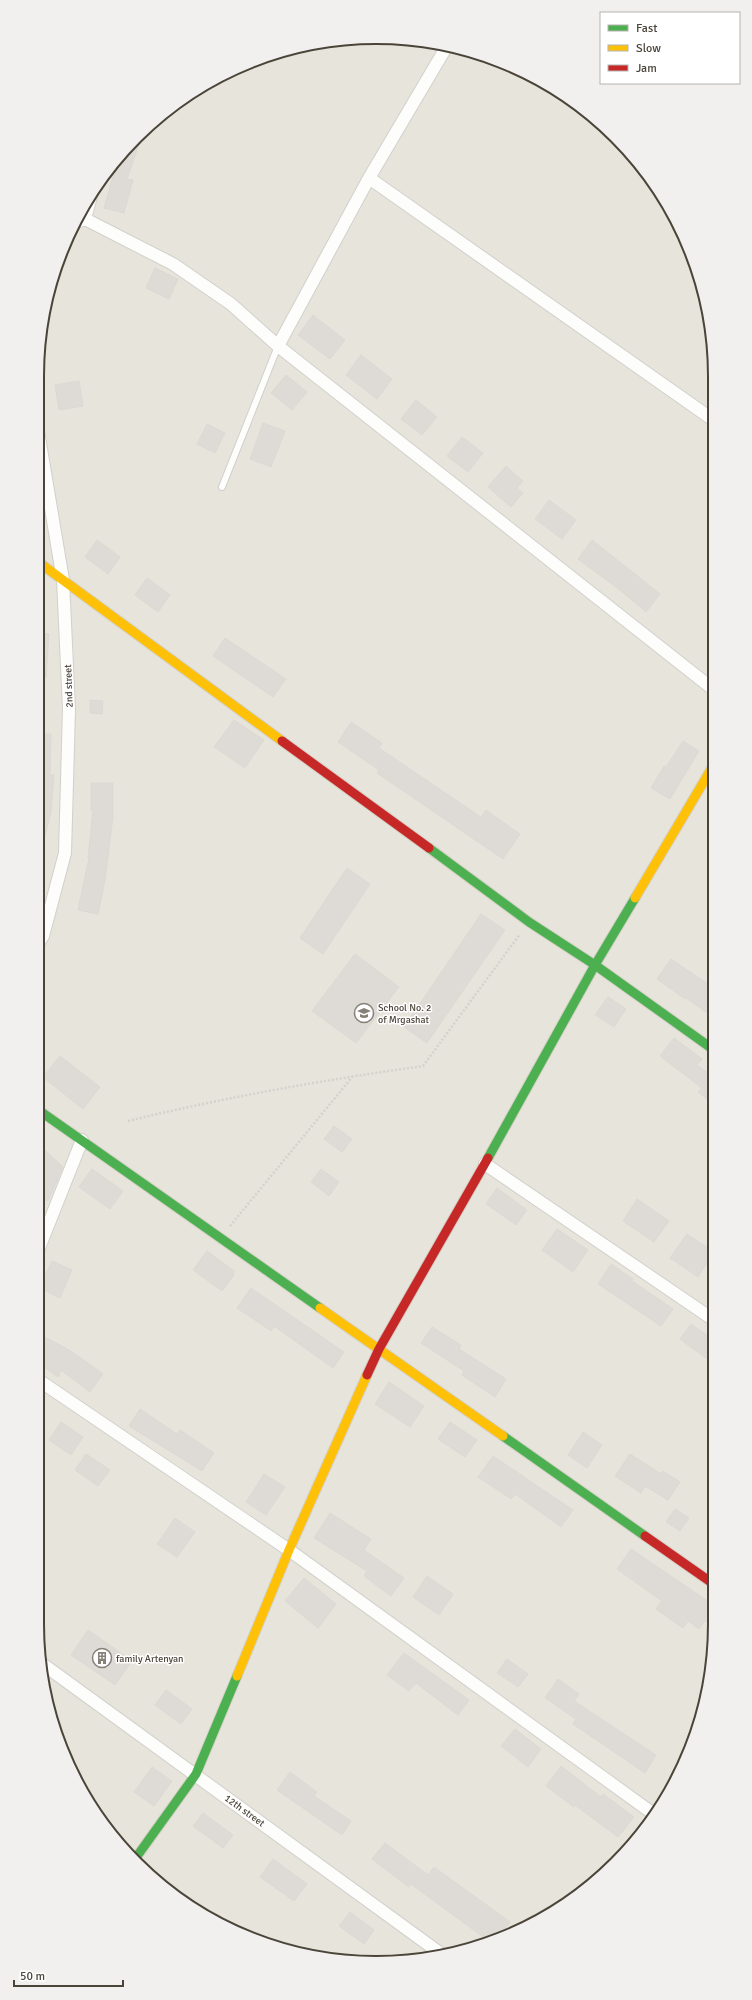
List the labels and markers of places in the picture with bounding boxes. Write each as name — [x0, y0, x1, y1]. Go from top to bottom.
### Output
school or university icon: School No. 2 of Mrgashat — [353, 1002, 375, 1024]
place label: School No. 2 of Mrgashat — [378, 1002, 431, 1026]
building icon: family Artenyan — [91, 1647, 113, 1669]
place label: family Artenyan — [116, 1653, 184, 1665]

